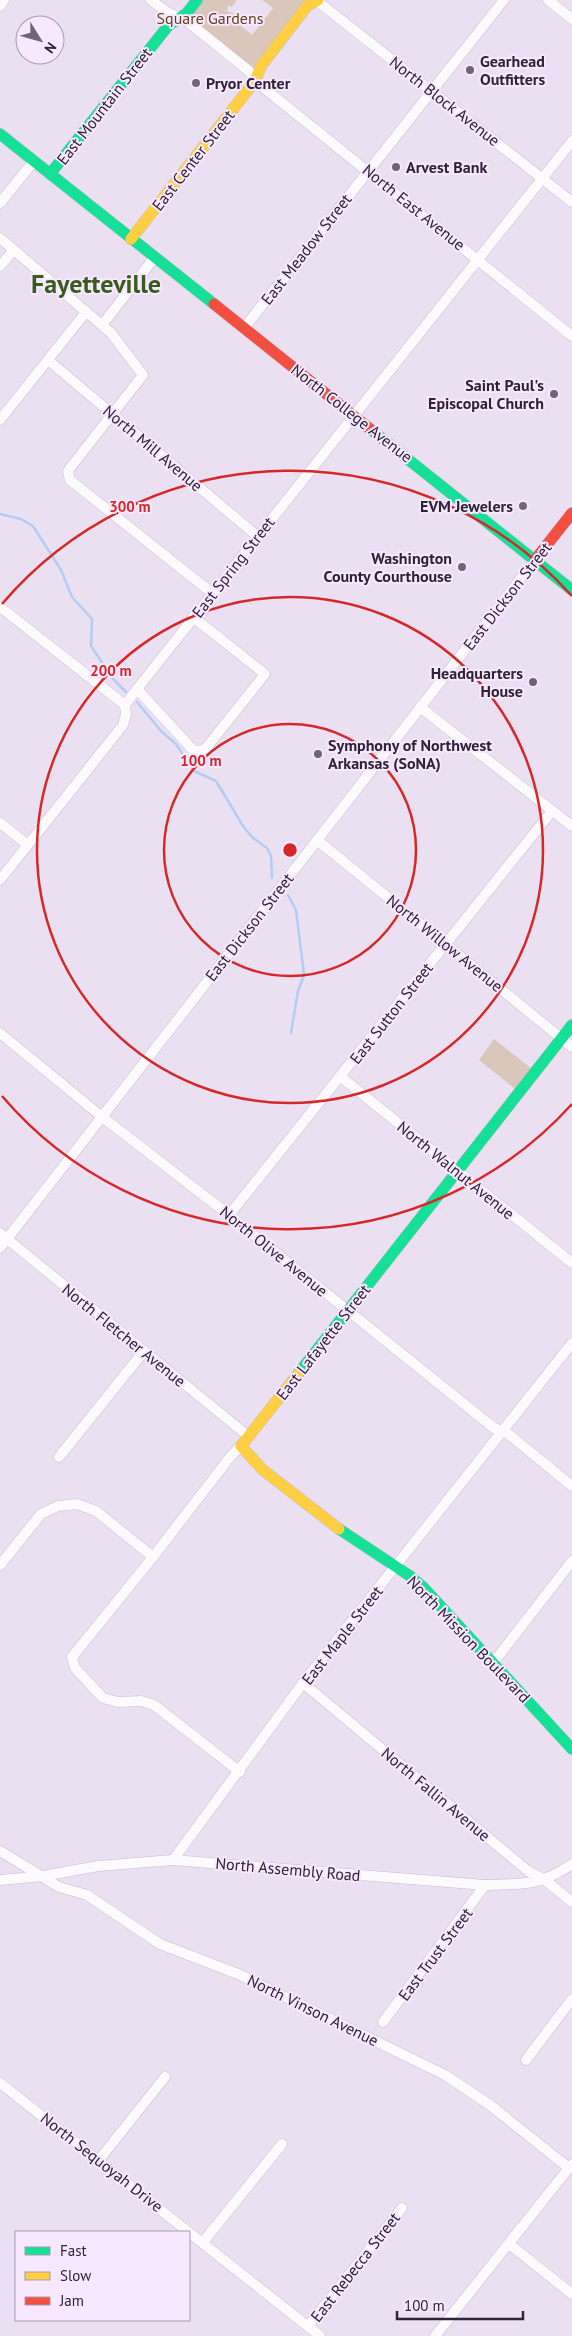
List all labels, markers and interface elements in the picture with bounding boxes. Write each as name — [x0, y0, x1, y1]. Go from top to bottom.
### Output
park label: Square Gardens — [157, 8, 264, 28]
north arrow — [15, 15, 65, 65]
text: N — [40, 39, 60, 57]
street label: East Mountain Street — [52, 43, 156, 169]
place label: Gearhead Outfitters — [480, 51, 545, 89]
street label: North Block Avenue — [386, 52, 504, 150]
marker: Gearhead Outfitters — [464, 64, 476, 76]
place label: Pryor Center — [206, 73, 291, 93]
marker: Pryor Center — [190, 77, 202, 89]
street label: East Center Street — [147, 105, 239, 214]
place label: Arvest Bank — [406, 157, 487, 177]
street label: North East Avenue — [359, 160, 469, 254]
marker: Arvest Bank — [390, 161, 402, 173]
street label: East Meadow Street — [257, 189, 356, 308]
district label: Fayetteville — [31, 267, 161, 300]
street label: North College Avenue — [287, 359, 417, 467]
place label: Saint Paul's Episcopal Church — [428, 375, 544, 413]
marker: Saint Paul's Episcopal Church — [548, 388, 560, 400]
street label: North Mill Avenue — [99, 401, 207, 495]
place label: EVM Jewelers — [420, 496, 513, 516]
text: 300 m — [109, 497, 151, 516]
marker: EVM Jewelers — [517, 500, 529, 512]
street label: East Spring Street — [187, 512, 279, 621]
street label: East Dickson Street — [459, 537, 556, 654]
place label: Washington County Courthouse — [324, 548, 452, 586]
marker: Washington County Courthouse — [456, 561, 468, 573]
text: 200 m — [90, 661, 132, 680]
place label: Headquarters House — [431, 663, 523, 701]
marker: Headquarters House — [527, 676, 539, 688]
place label: Symphony of Northwest Arkansas (SoNA) — [328, 735, 492, 773]
marker: Symphony of Northwest Arkansas (SoNA) — [312, 748, 324, 760]
text: 100 m — [180, 751, 222, 770]
centre of rings — [281, 841, 299, 859]
street label: East Dickson Street — [201, 868, 298, 985]
street label: North Willow Avenue — [383, 890, 507, 996]
street label: East Sutton Street — [345, 958, 437, 1068]
street label: North Walnut Avenue — [393, 1117, 519, 1223]
street label: North Olive Avenue — [216, 1201, 332, 1301]
street label: North Fletcher Avenue — [58, 1279, 190, 1391]
street label: East Lafayette Street — [272, 1280, 375, 1404]
street label: North Mission Boulevard — [403, 1571, 535, 1707]
street label: East Maple Street — [297, 1581, 387, 1688]
street label: North Fallin Avenue — [377, 1743, 495, 1845]
street label: North Assembly Road — [215, 1853, 361, 1885]
street label: East Trust Street — [394, 1903, 477, 2004]
street label: North Vinson Avenue — [244, 1970, 382, 2050]
street label: North Sequoyah Drive — [37, 2108, 167, 2216]
street label: East Rebecca Street — [306, 2208, 404, 2326]
legend — [15, 2231, 190, 2321]
text: Fast — [60, 2241, 87, 2260]
text: Slow — [60, 2266, 91, 2285]
scale bar — [397, 2288, 523, 2320]
text: Jam — [59, 2291, 84, 2310]
text: 100 m — [404, 2296, 445, 2315]

